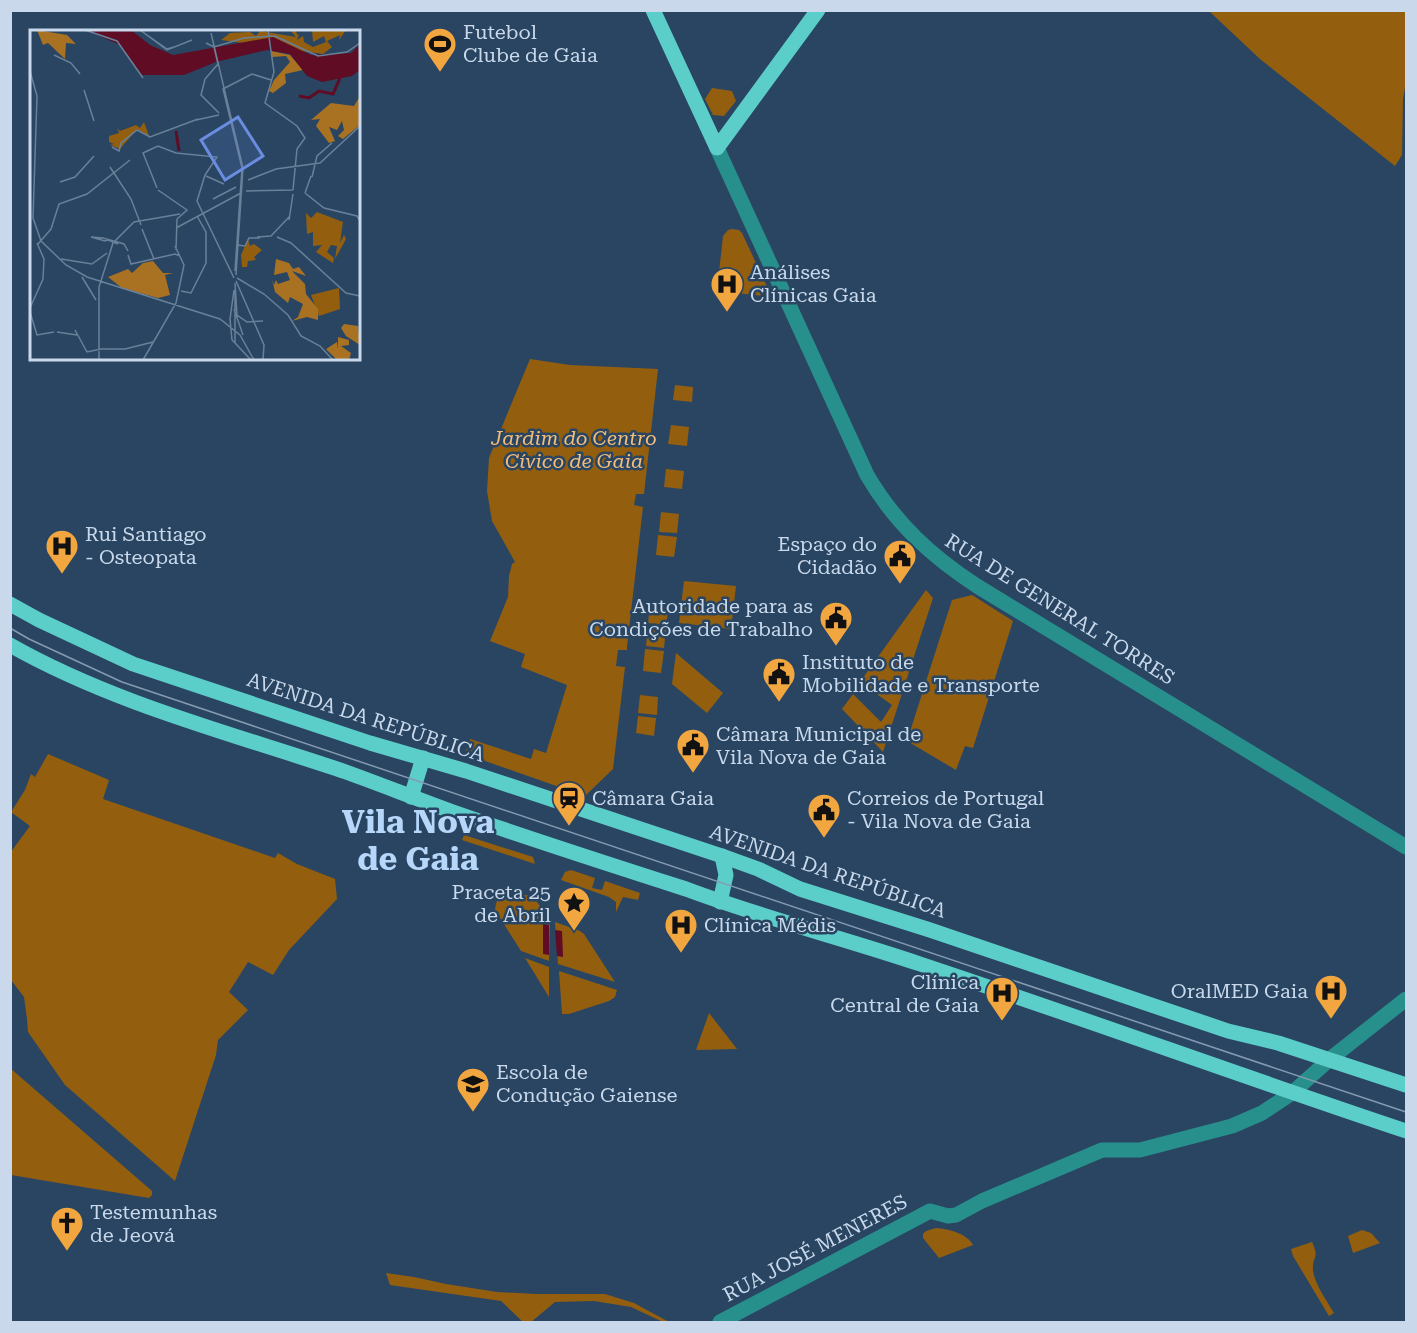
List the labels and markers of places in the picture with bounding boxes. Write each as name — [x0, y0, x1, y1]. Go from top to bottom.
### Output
place label: Futebol Clube de Gaia — [463, 20, 598, 67]
sports icon: Futebol Clube de Gaia — [422, 26, 458, 73]
place label: Análises Clínicas Gaia — [750, 260, 877, 307]
hospital icon: Análises Clínicas Gaia — [709, 266, 745, 313]
place label: Rui Santiago - Osteopata — [85, 522, 207, 569]
hospital icon: Rui Santiago - Osteopata — [44, 528, 80, 575]
place label: Espaço do Cidadão — [777, 532, 877, 579]
public building icon: Espaço do Cidadão — [882, 538, 918, 585]
place label: Autoridade para as Condições de Trabalho — [589, 594, 813, 641]
public building icon: Autoridade para as Condições de Trabalho — [818, 600, 854, 647]
place label: Instituto de Mobilidade e Transporte — [802, 650, 1040, 697]
public building icon: Instituto de Mobilidade e Transporte — [761, 656, 797, 703]
place label: Câmara Municipal de Vila Nova de Gaia — [716, 722, 921, 769]
public building icon: Câmara Municipal de Vila Nova de Gaia — [675, 727, 711, 774]
station icon: Câmara Gaia — [551, 780, 587, 827]
place label: Câmara Gaia — [592, 786, 714, 810]
place label: Correios de Portugal - Vila Nova de Gaia — [847, 786, 1044, 833]
public building icon: Correios de Portugal - Vila Nova de Gaia — [806, 792, 842, 839]
place label: Praceta 25 de Abril — [452, 880, 551, 927]
place icon: Praceta 25 de Abril — [556, 885, 592, 932]
hospital icon: Clínica Médis — [663, 907, 699, 954]
place label: Clínica Médis — [704, 913, 836, 937]
place label: Clínica Central de Gaia — [830, 970, 979, 1017]
hospital icon: OralMED Gaia — [1313, 973, 1349, 1020]
hospital icon: Clínica Central de Gaia — [984, 975, 1020, 1022]
place label: OralMED Gaia — [1171, 979, 1308, 1003]
place label: Escola de Condução Gaiense — [496, 1060, 677, 1107]
school or university icon: Escola de Condução Gaiense — [455, 1066, 491, 1113]
place label: Testemunhas de Jeová — [90, 1200, 217, 1247]
church icon: Testemunhas de Jeová — [49, 1205, 85, 1252]

